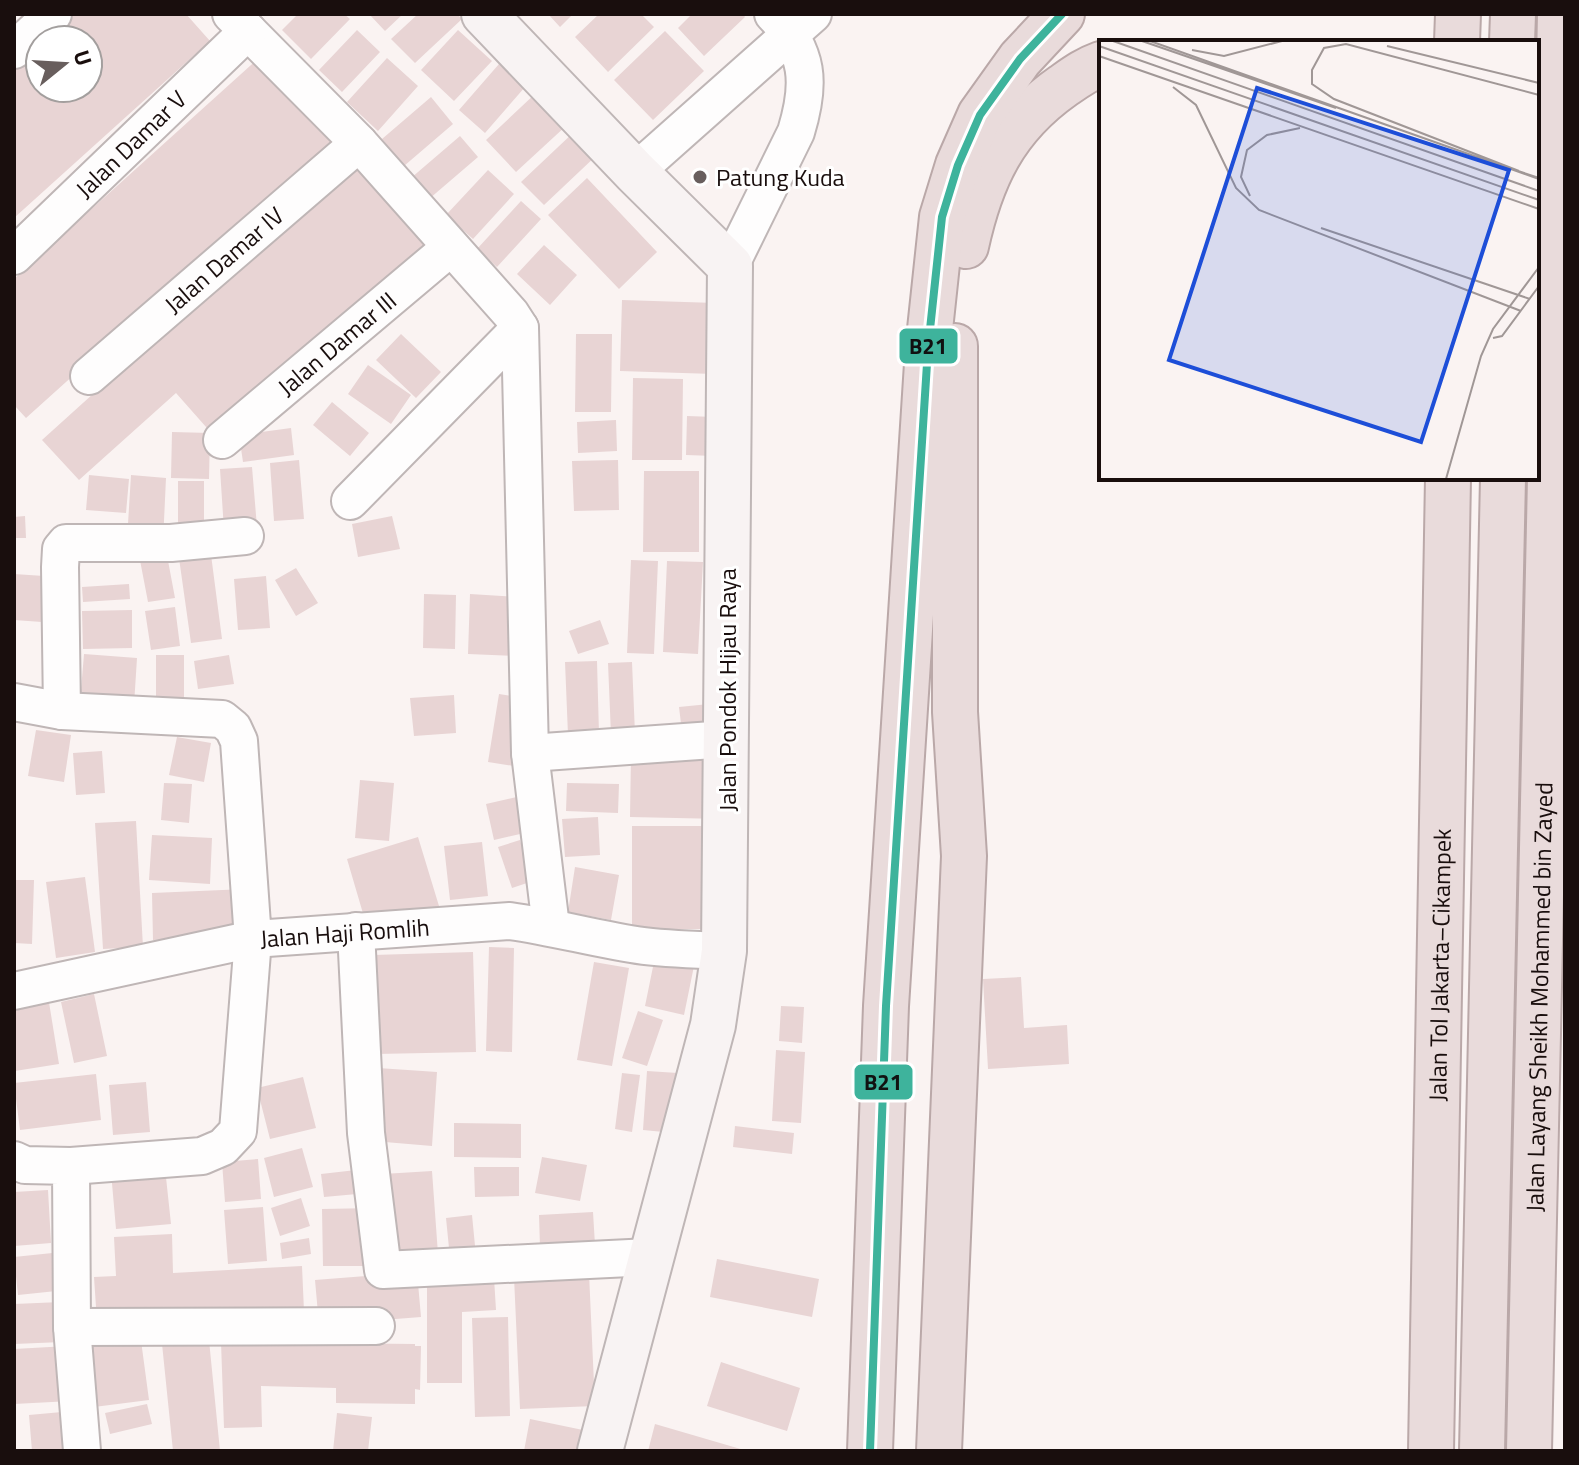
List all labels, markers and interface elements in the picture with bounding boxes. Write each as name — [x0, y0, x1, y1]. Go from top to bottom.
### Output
north arrow — [24, 24, 104, 104]
inset map — [1099, 40, 1539, 480]
text: U — [65, 46, 101, 70]
street label: Jalan Damar V — [67, 82, 194, 206]
place label: Patung Kuda — [716, 159, 845, 195]
marker: Patung Kuda — [691, 168, 709, 186]
street label: Jalan Damar IV — [156, 198, 291, 322]
street label: Jalan Damar III — [269, 283, 404, 404]
line badge: B21 — [898, 327, 959, 365]
text: B21 — [909, 329, 947, 363]
street label: Jalan Pondok Hijau Raya — [709, 568, 745, 812]
street label: Jalan Layang Sheikh Mohammed bin Zayed — [1516, 782, 1561, 1212]
street label: Jalan Tol Jakarta–Cikampek — [1419, 828, 1460, 1102]
street label: Jalan Haji Romlih — [259, 909, 431, 956]
line badge: B21 — [853, 1063, 914, 1101]
text: B21 — [864, 1065, 902, 1099]

